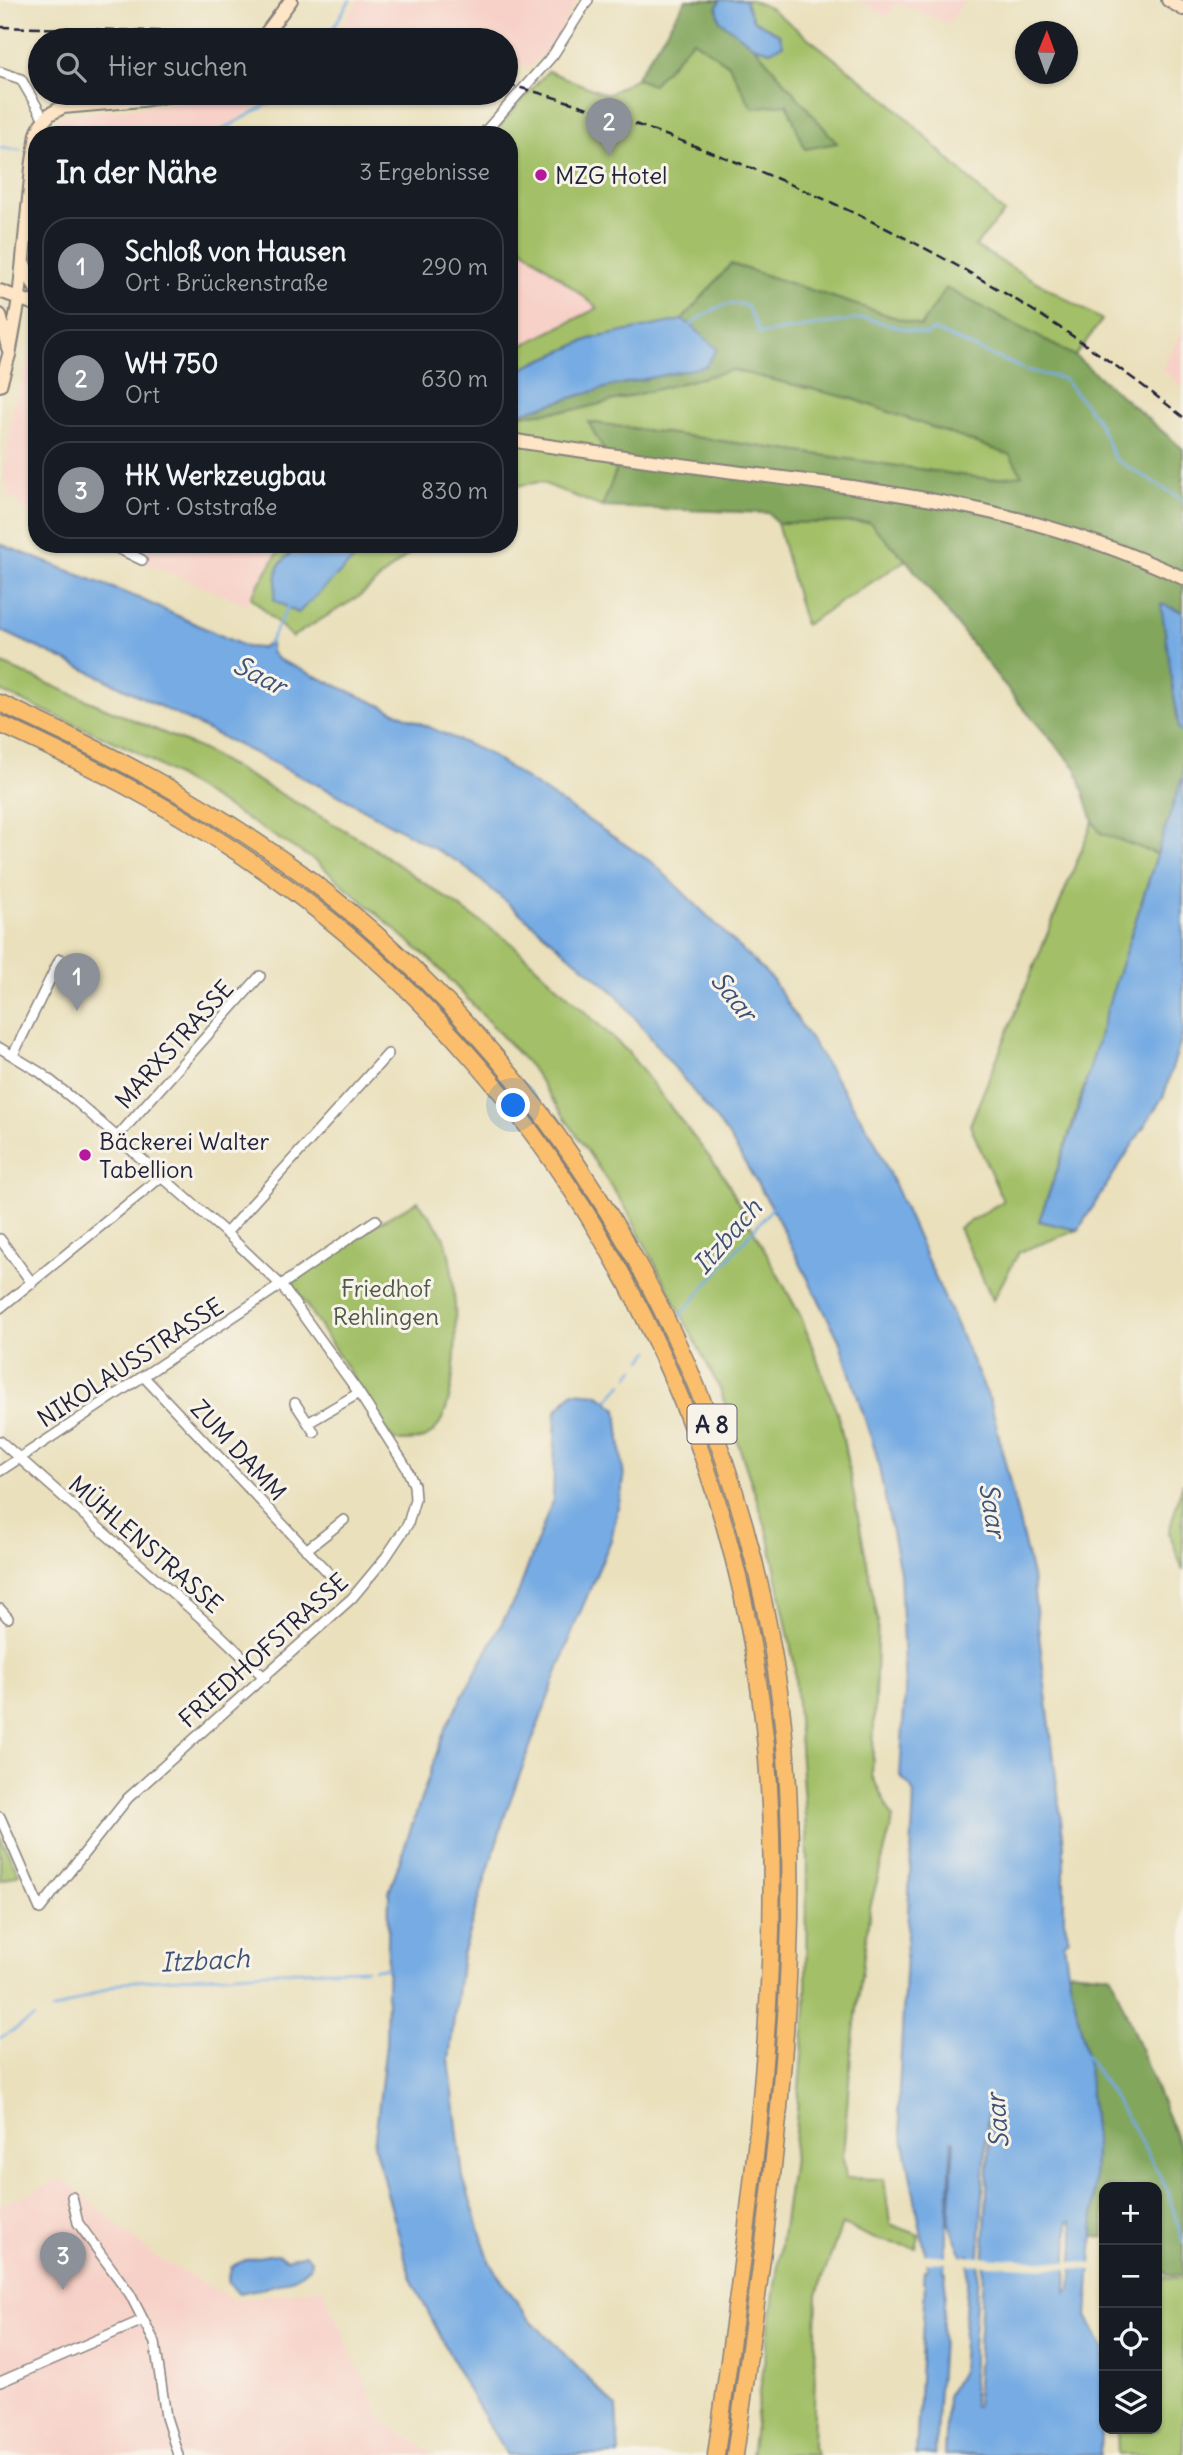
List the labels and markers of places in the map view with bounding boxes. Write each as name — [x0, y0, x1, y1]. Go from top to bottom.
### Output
pin: 2 — [586, 98, 632, 156]
place label: MZG Hotel — [555, 160, 667, 190]
marker: MZG Hotel — [533, 167, 549, 183]
pin: 1 — [54, 953, 100, 1011]
place label: Bäckerei Walter Tabellion — [99, 1126, 269, 1184]
marker: Bäckerei Walter Tabellion — [77, 1147, 93, 1163]
pin: 3 — [40, 2232, 86, 2290]

